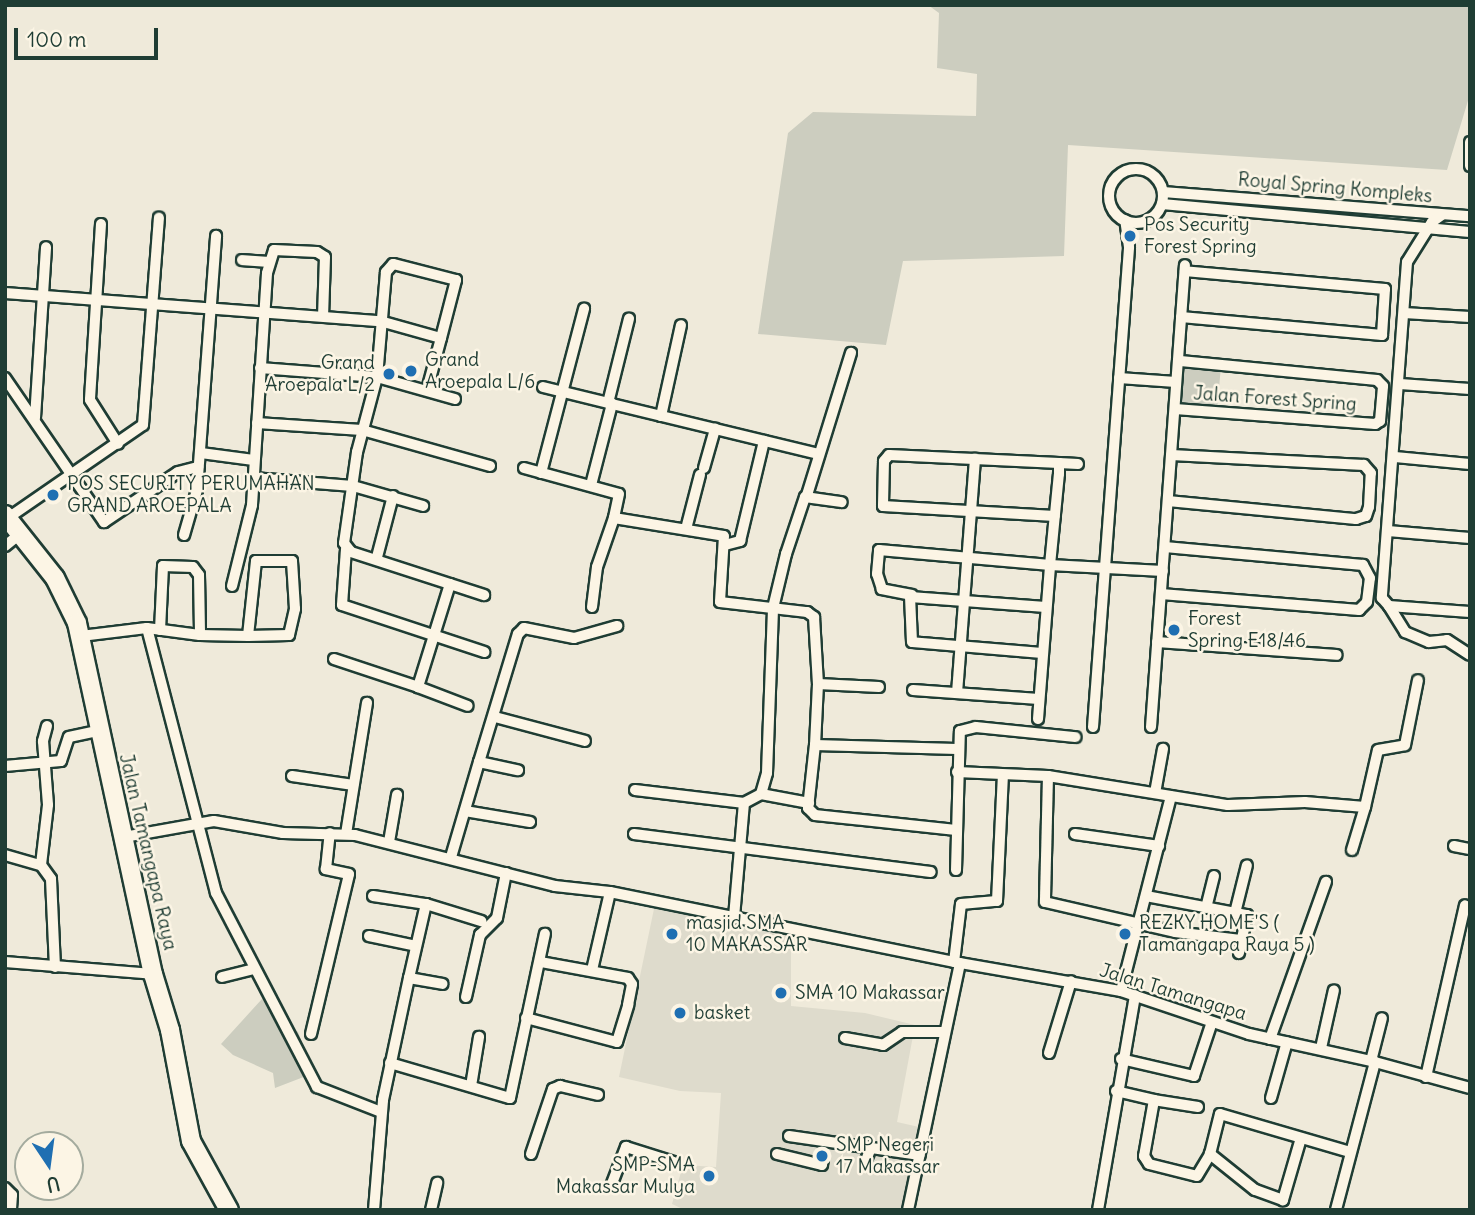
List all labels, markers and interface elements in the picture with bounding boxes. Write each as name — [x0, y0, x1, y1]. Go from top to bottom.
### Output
scale bar — [18, 14, 161, 58]
text: 100 m — [27, 26, 86, 53]
street label: Royal Spring Kompleks — [1237, 168, 1433, 208]
place label: Pos Security Forest Spring — [1144, 214, 1257, 258]
marker: Pos Security Forest Spring — [1122, 228, 1138, 244]
place label: Grand Aroepala L/6 — [425, 349, 535, 393]
place label: Grand Aroepala L/2 — [265, 352, 375, 396]
marker: Grand Aroepala L/6 — [403, 363, 419, 379]
marker: Grand Aroepala L/2 — [381, 366, 397, 382]
street label: Jalan Forest Spring — [1193, 382, 1357, 416]
place label: POS SECURITY PERUMAHAN GRAND AROEPALA — [67, 473, 315, 517]
marker: POS SECURITY PERUMAHAN GRAND AROEPALA — [45, 487, 61, 503]
place label: Forest Spring E18/46 — [1188, 608, 1306, 652]
marker: Forest Spring E18/46 — [1166, 622, 1182, 638]
street label: Jalan Tamangapa Raya — [114, 751, 182, 953]
place label: masjid SMA 10 MAKASSAR — [686, 912, 808, 956]
place label: REZKY HOME'S ( Tamangapa Raya 5 ) — [1139, 912, 1315, 956]
marker: masjid SMA 10 MAKASSAR — [664, 926, 680, 942]
marker: REZKY HOME'S ( Tamangapa Raya 5 ) — [1117, 926, 1133, 942]
street label: Jalan Tamangapa — [1097, 959, 1249, 1025]
place label: SMA 10 Makassar — [795, 982, 945, 1004]
marker: SMA 10 Makassar — [773, 985, 789, 1001]
place label: basket — [694, 1002, 750, 1024]
marker: basket — [672, 1005, 688, 1021]
north arrow — [14, 1131, 84, 1201]
place label: SMP Negeri 17 Makassar — [836, 1134, 940, 1178]
marker: SMP Negeri 17 Makassar — [814, 1148, 830, 1164]
place label: SMP-SMA Makassar Mulya — [556, 1154, 695, 1198]
marker: SMP-SMA Makassar Mulya — [701, 1168, 717, 1184]
text: U — [44, 1171, 62, 1198]

